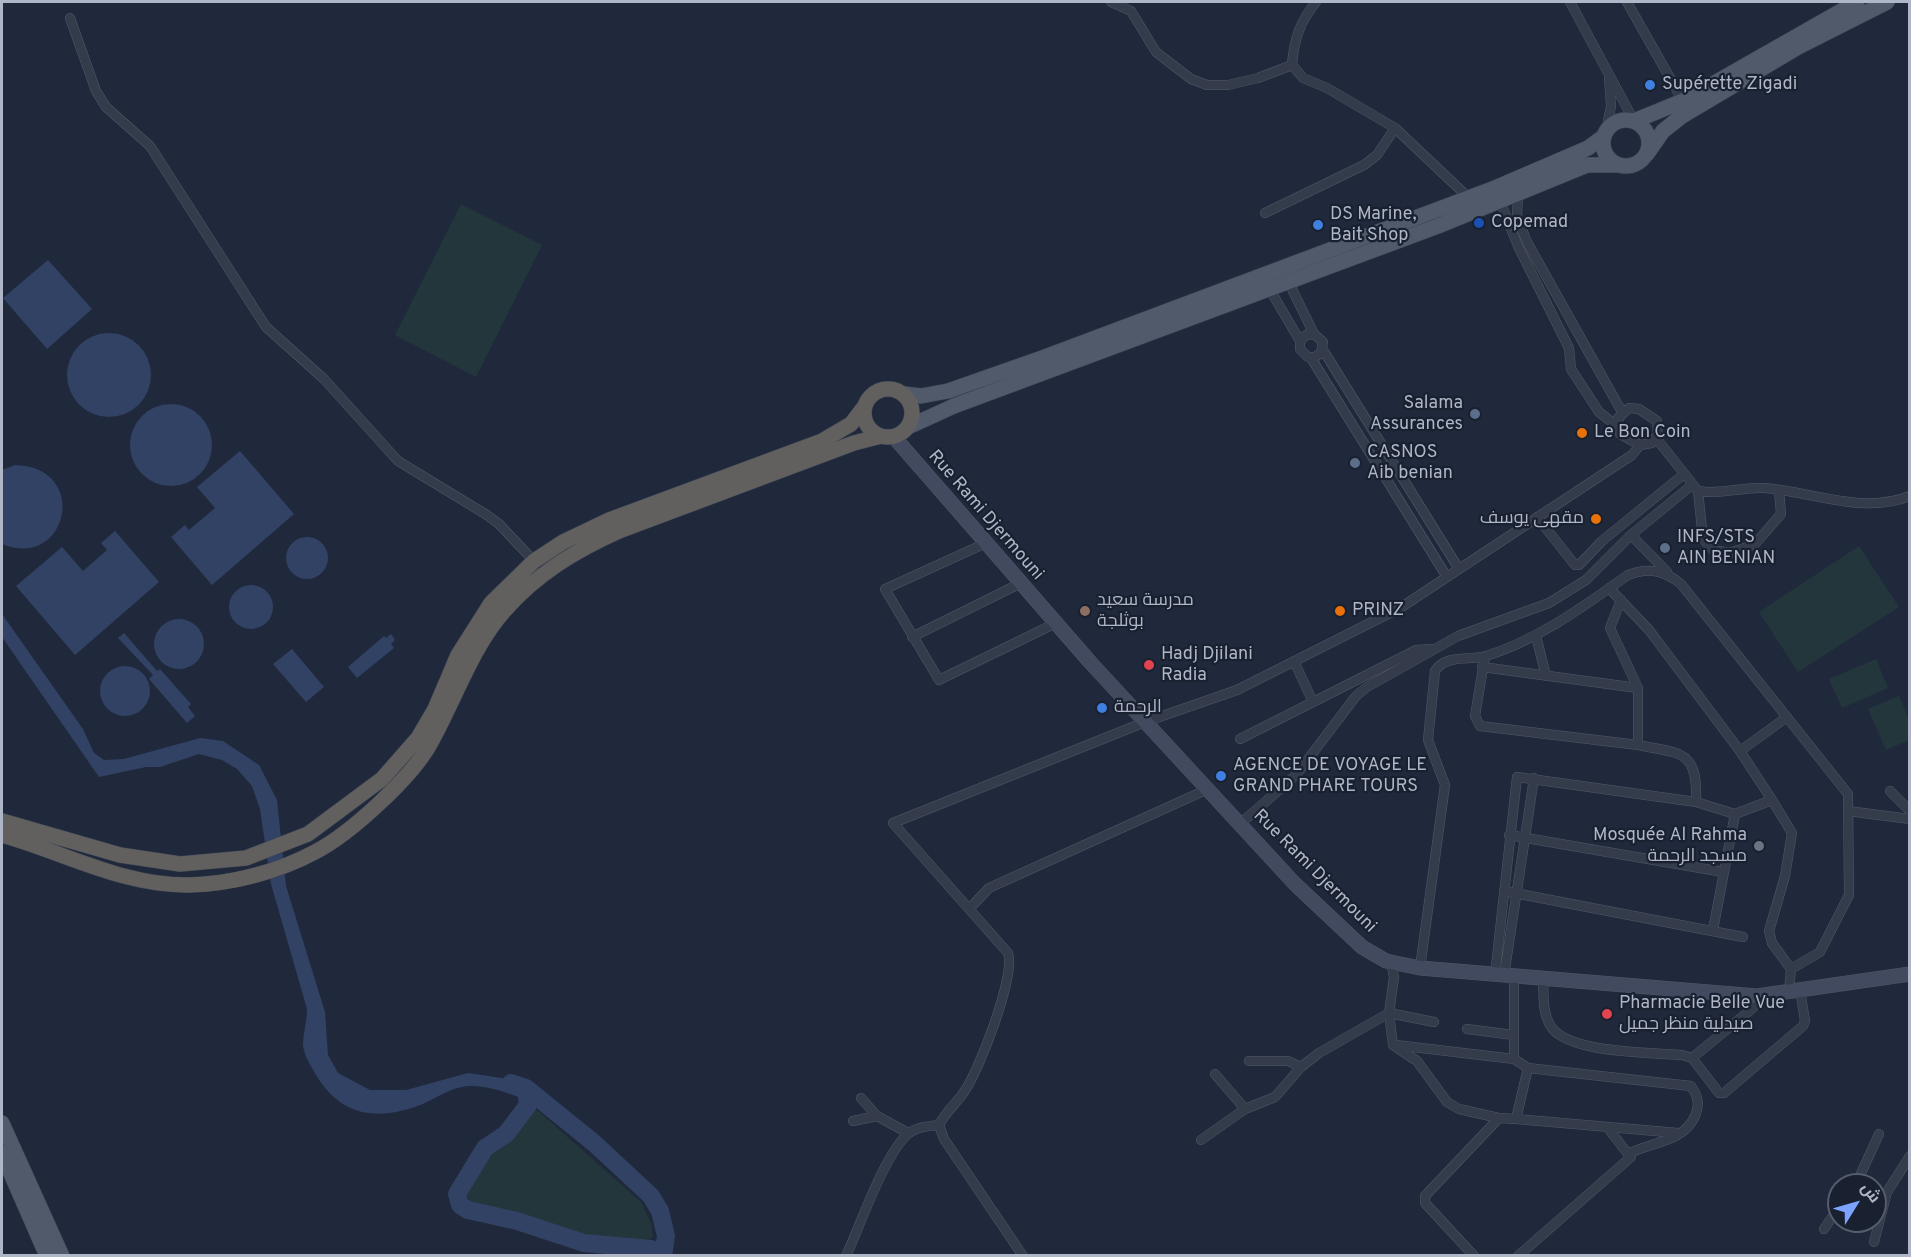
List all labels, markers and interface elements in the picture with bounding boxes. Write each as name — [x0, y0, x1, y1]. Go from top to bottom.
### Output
place label: Supérette Zigadi — [1662, 74, 1797, 96]
marker: Supérette Zigadi — [1643, 78, 1657, 92]
place label: DS Marine, Bait Shop — [1330, 204, 1416, 246]
place label: Copemad — [1491, 212, 1568, 234]
marker: Copemad — [1472, 216, 1486, 230]
marker: DS Marine, Bait Shop — [1311, 218, 1325, 232]
place label: Salama Assurances — [1370, 393, 1463, 436]
marker: Salama Assurances — [1468, 407, 1482, 421]
place label: Le Bon Coin — [1594, 422, 1691, 444]
marker: Le Bon Coin — [1575, 426, 1589, 440]
place label: CASNOS Aib benian — [1367, 442, 1453, 484]
street label: Rue Rami Djermouni — [923, 447, 1047, 585]
marker: CASNOS Aib benian — [1348, 456, 1362, 470]
place label: مقهى يوسف — [1480, 508, 1584, 530]
marker: مقهى يوسف — [1589, 512, 1603, 526]
place label: INFS/STS AIN BENIAN — [1677, 527, 1775, 570]
marker: INFS/STS AIN BENIAN — [1658, 541, 1672, 555]
place label: مدرسة سعيد بوثلجة — [1097, 590, 1194, 632]
place label: PRINZ — [1352, 600, 1404, 622]
marker: مدرسة سعيد بوثلجة — [1078, 604, 1092, 618]
marker: PRINZ — [1333, 604, 1347, 618]
place label: Hadj Djilani Radia — [1161, 644, 1253, 686]
marker: Hadj Djilani Radia — [1142, 658, 1156, 672]
place label: الرحمة — [1114, 697, 1162, 719]
marker: الرحمة — [1095, 701, 1109, 715]
place label: AGENCE DE VOYAGE LE GRAND PHARE TOURS — [1233, 755, 1427, 798]
marker: AGENCE DE VOYAGE LE GRAND PHARE TOURS — [1214, 769, 1228, 783]
street label: Rue Rami Djermouni — [1248, 806, 1380, 938]
place label: Mosquée Al Rahma مسجد الرحمة — [1593, 825, 1747, 868]
marker: Mosquée Al Rahma مسجد الرحمة — [1752, 839, 1766, 853]
place label: Pharmacie Belle Vue صيدلية منظر جميل — [1619, 993, 1785, 1036]
marker: Pharmacie Belle Vue صيدلية منظر جميل — [1600, 1007, 1614, 1021]
north arrow — [1827, 1173, 1887, 1233]
text: ش — [1856, 1179, 1884, 1208]

